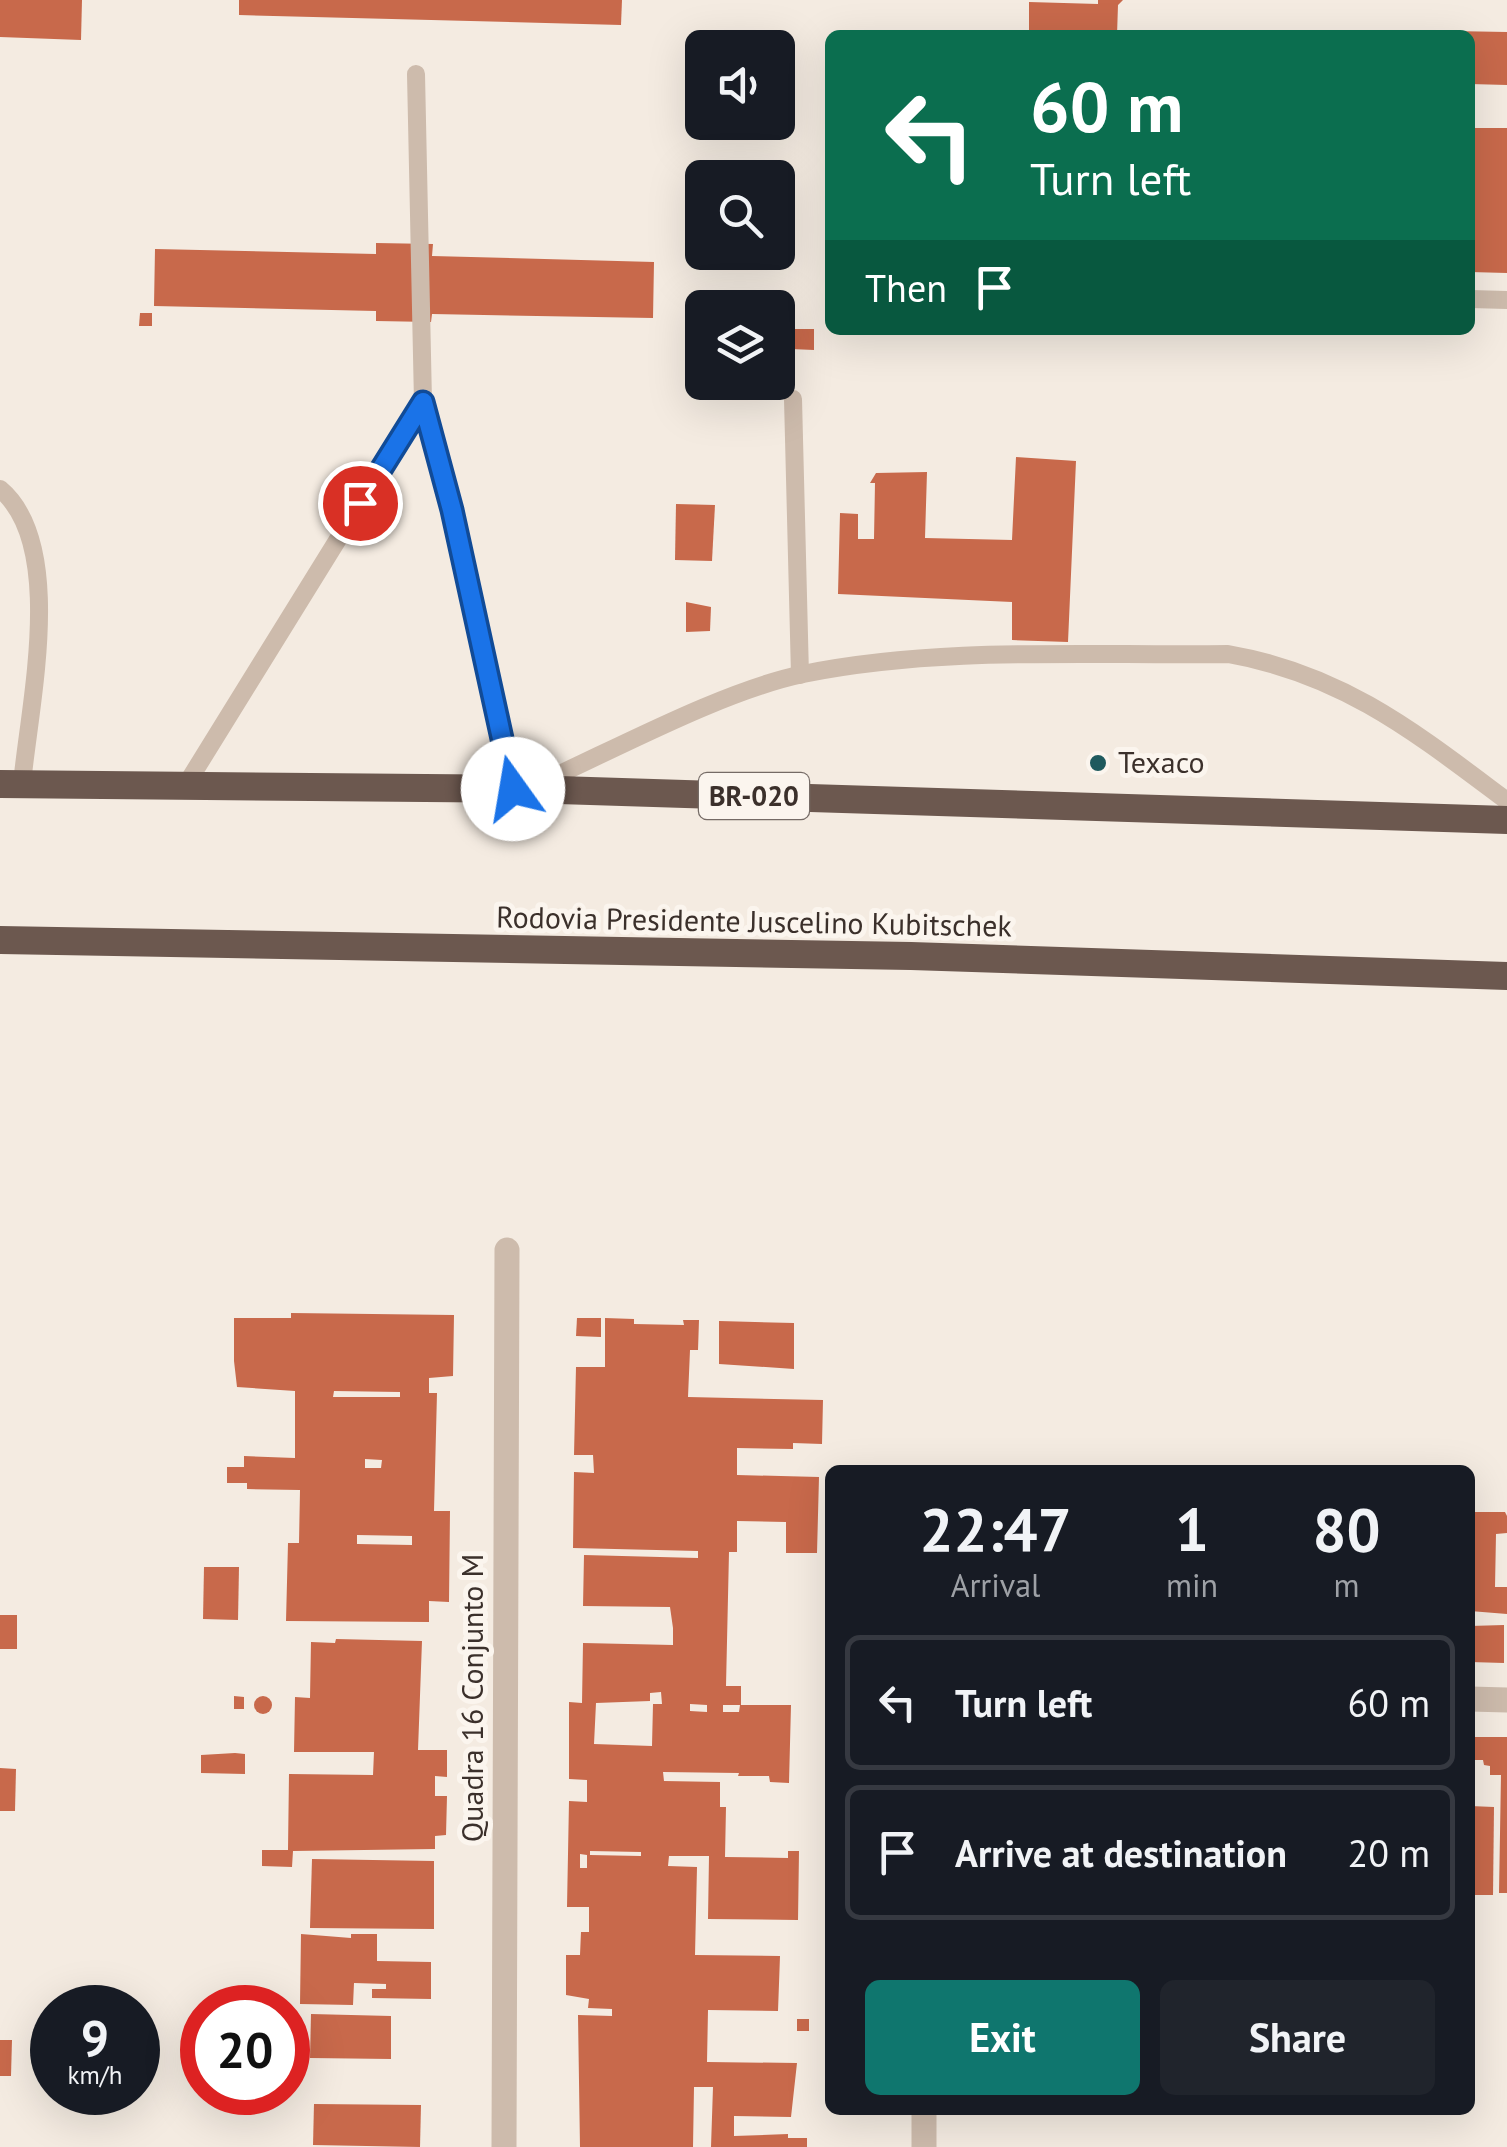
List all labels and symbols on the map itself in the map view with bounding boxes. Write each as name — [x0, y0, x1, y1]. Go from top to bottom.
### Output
pin — [318, 461, 403, 546]
position arrow — [461, 737, 565, 841]
place label: Texaco — [1118, 742, 1205, 781]
marker: Texaco — [1087, 752, 1109, 774]
road number: BR-020 — [699, 773, 809, 819]
street label: Rodovia Presidente Juscelino Kubitschek — [496, 897, 1013, 945]
street label: Quadra 16 Conjunto M — [452, 1554, 491, 1842]
speed limit sign: 20 — [180, 1985, 310, 2115]

